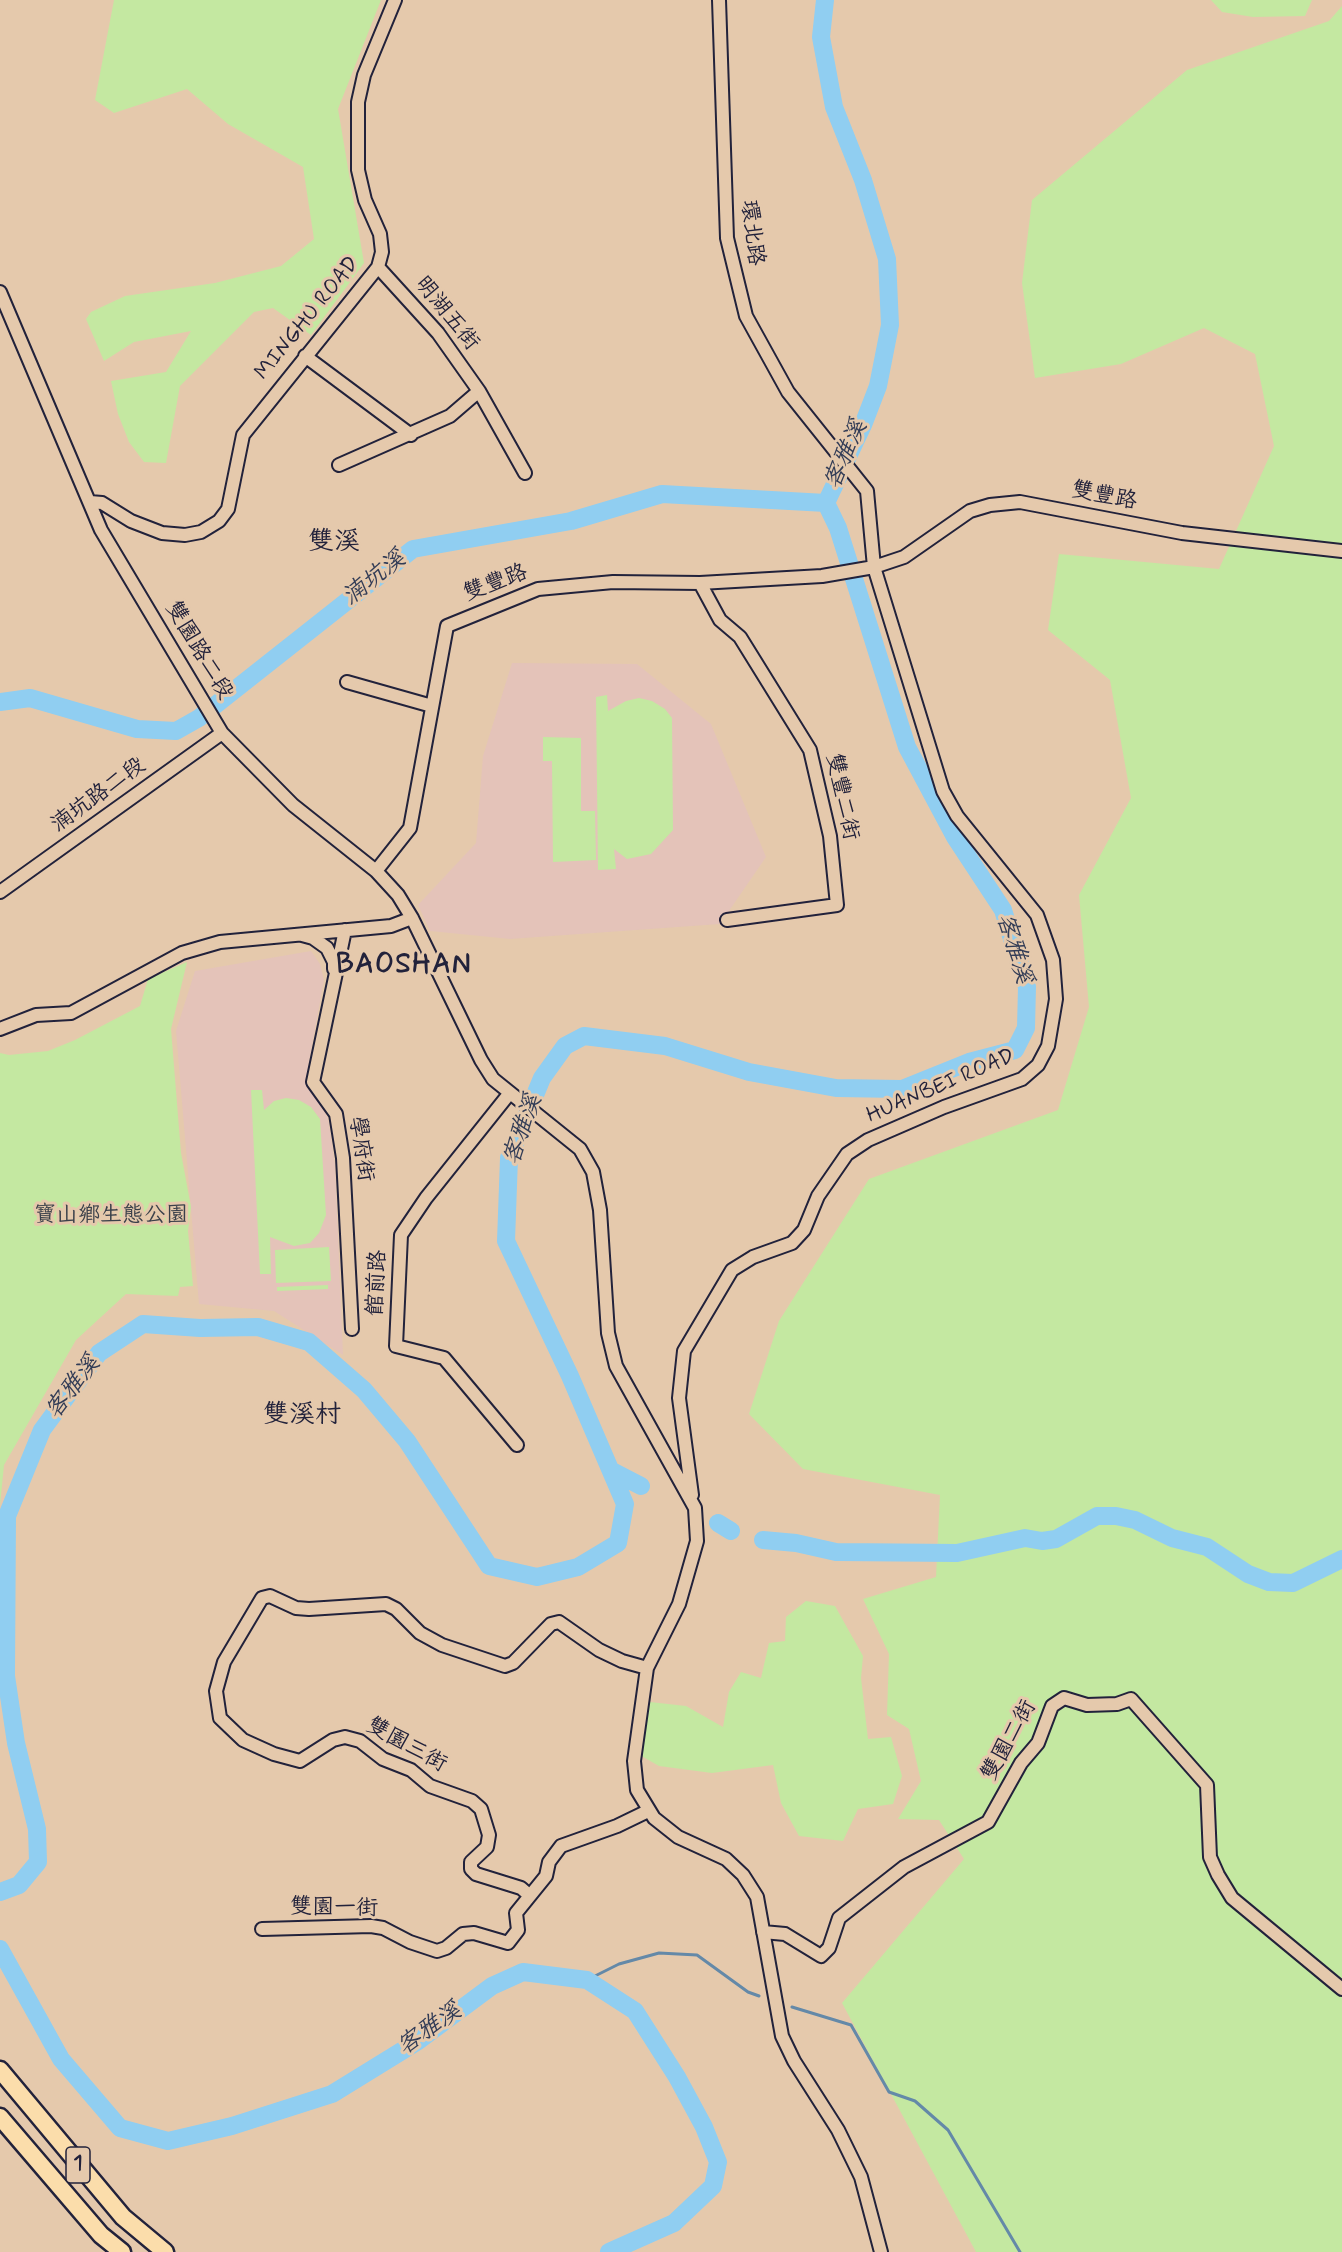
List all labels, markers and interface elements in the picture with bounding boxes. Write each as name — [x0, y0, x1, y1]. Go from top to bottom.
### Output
street label: 環北路 — [734, 199, 768, 267]
street label: MINGHU ROAD — [250, 252, 366, 386]
street label: 明湖五街 — [408, 271, 484, 357]
water label: 客雅溪 — [819, 416, 875, 494]
street label: 雙豐路 — [1069, 478, 1139, 516]
district label: 雙溪 — [308, 528, 360, 560]
water label: 湳坑溪 — [338, 545, 412, 613]
street label: 雙豐路 — [460, 560, 532, 608]
street label: 雙園路二段 — [158, 597, 238, 705]
street label: 雙豐二街 — [819, 751, 863, 843]
street label: 湳坑路二段 — [47, 753, 151, 839]
water label: 客雅溪 — [989, 910, 1037, 988]
district label: BAOSHAN — [337, 949, 471, 983]
street label: HUANBEI ROAD — [863, 1044, 1019, 1130]
water label: 客雅溪 — [499, 1091, 549, 1169]
street label: 學府街 — [342, 1114, 378, 1184]
park label: 寶山鄉生態公園 — [34, 1203, 188, 1229]
street label: 館前路 — [363, 1249, 393, 1317]
water label: 客雅溪 — [40, 1351, 108, 1425]
district label: 雙溪村 — [263, 1401, 341, 1433]
street label: 雙園二街 — [977, 1696, 1043, 1786]
street label: 雙園三街 — [361, 1713, 451, 1779]
street label: 雙園一街 — [290, 1895, 378, 1923]
water label: 客雅溪 — [392, 1998, 468, 2062]
road number: 1 — [66, 2147, 90, 2183]

